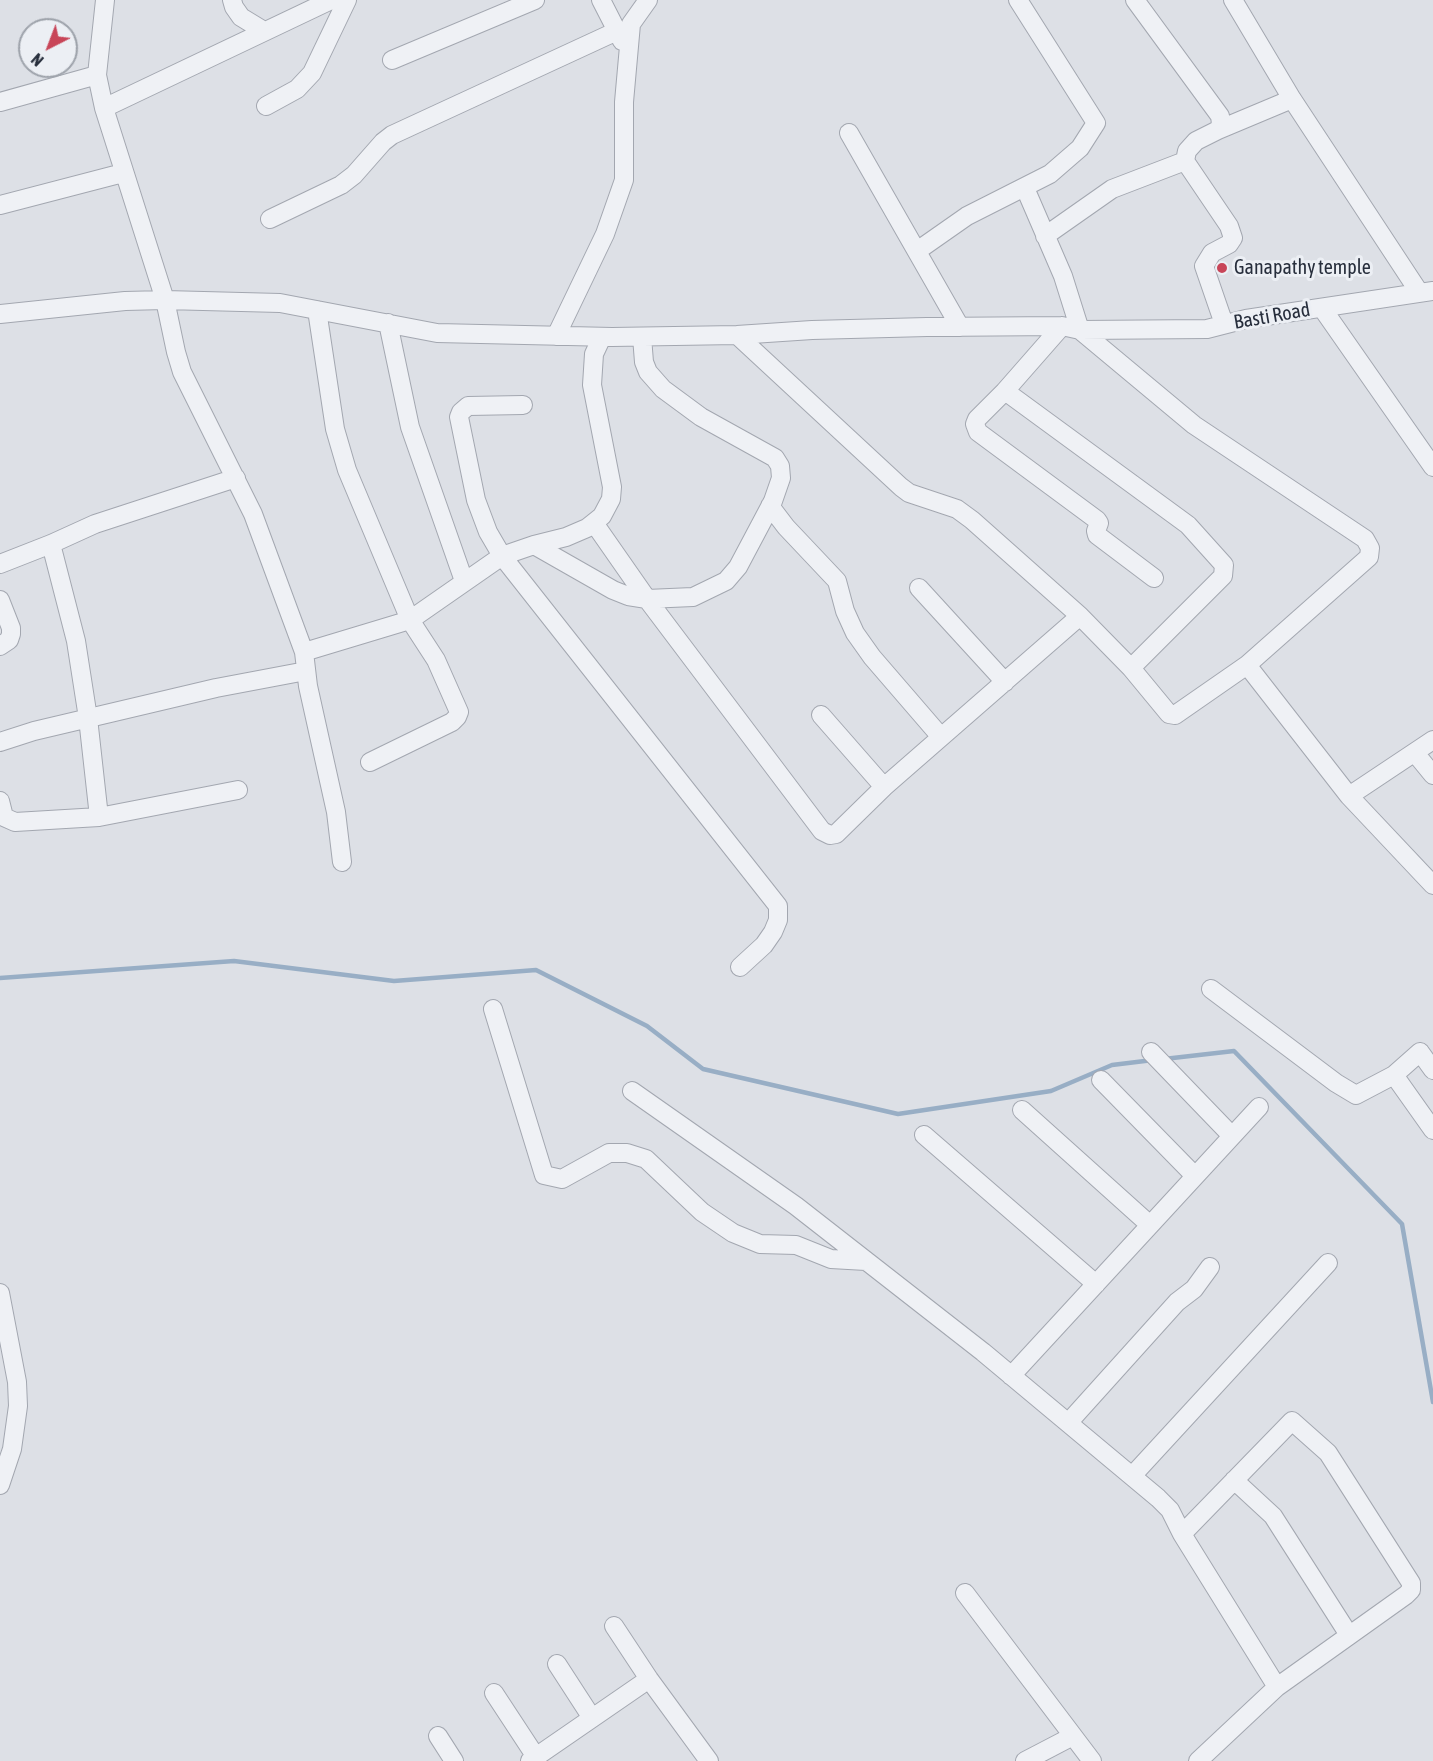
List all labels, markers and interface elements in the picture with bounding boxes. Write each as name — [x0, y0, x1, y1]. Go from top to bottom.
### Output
north arrow — [18, 18, 78, 78]
text: N — [28, 50, 47, 70]
place label: Ganapathy temple — [1234, 256, 1371, 280]
marker: Ganapathy temple — [1215, 261, 1229, 275]
street label: Basti Road — [1232, 297, 1312, 335]

